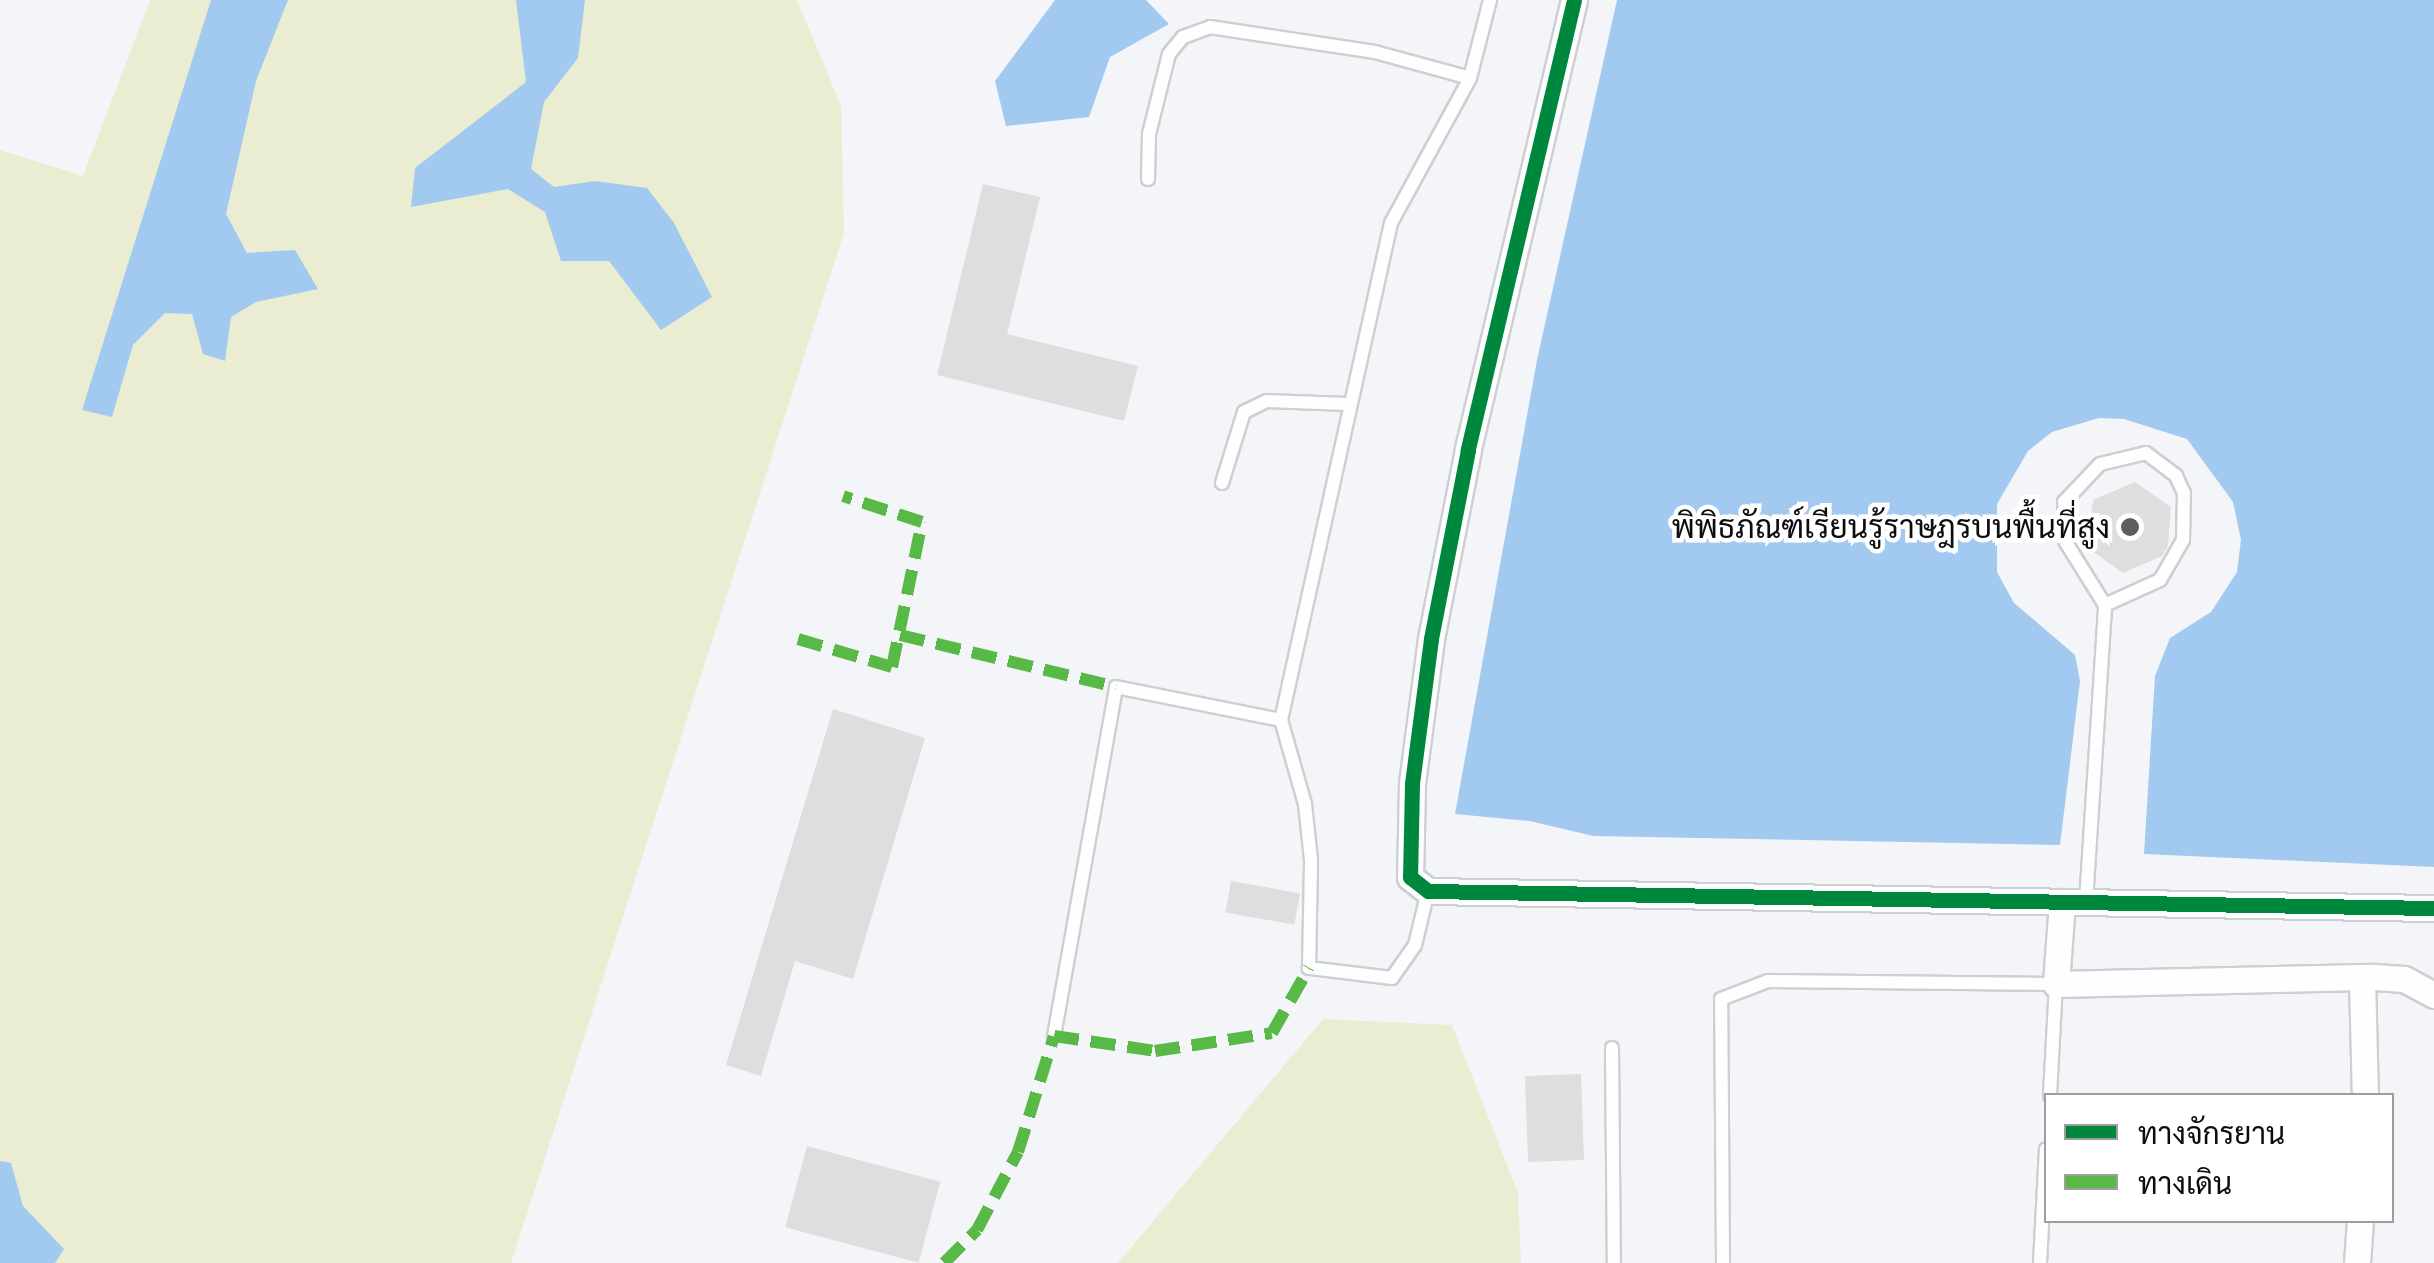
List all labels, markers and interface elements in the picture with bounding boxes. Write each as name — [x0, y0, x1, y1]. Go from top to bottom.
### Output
place label: พิพิธภัณฑ์เรียนรู้ราษฎรบนพื้นที่สูง — [1672, 508, 2110, 546]
marker: พิพิธภัณฑ์เรียนรู้ราษฎรบนพื้นที่สูง — [2119, 516, 2141, 538]
legend — [2044, 1093, 2394, 1223]
text: ทางจักรยาน — [2138, 1115, 2285, 1152]
text: ทางเดิน — [2138, 1165, 2232, 1202]

